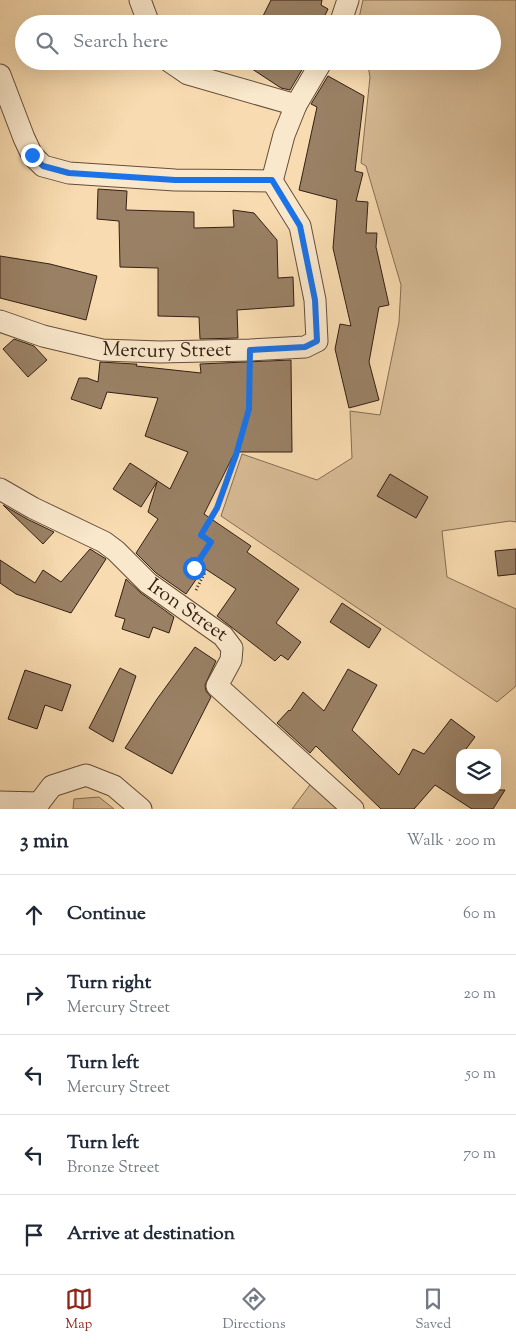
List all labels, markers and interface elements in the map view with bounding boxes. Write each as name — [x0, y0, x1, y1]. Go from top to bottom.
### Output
search box — [15, 15, 501, 70]
icon: search — [33, 29, 61, 57]
text: Search here — [73, 29, 168, 56]
route end — [21, 144, 44, 167]
street label: Mercury Street — [102, 336, 232, 367]
route start — [183, 557, 206, 580]
street label: Iron Street — [141, 572, 234, 649]
map controls — [456, 749, 501, 794]
button: layers — [456, 749, 501, 794]
text: 3 min — [20, 827, 69, 857]
text: Walk · 200 m — [407, 830, 496, 853]
icon: ahead — [20, 901, 48, 929]
text: Continue — [67, 901, 146, 928]
text: 60 m — [463, 903, 496, 926]
text: Turn right — [67, 970, 151, 997]
icon: right — [20, 981, 48, 1009]
text: 20 m — [463, 983, 496, 1006]
text: Mercury Street — [67, 997, 170, 1020]
text: Turn left — [67, 1050, 139, 1077]
icon: left — [20, 1061, 48, 1089]
text: 50 m — [465, 1063, 496, 1086]
text: Mercury Street — [67, 1077, 170, 1100]
text: Turn left — [67, 1130, 139, 1157]
icon: left — [20, 1141, 48, 1169]
text: 70 m — [463, 1143, 496, 1166]
text: Bronze Street — [67, 1157, 160, 1180]
icon: arrive — [20, 1221, 48, 1249]
text: Arrive at destination — [67, 1221, 235, 1248]
tab: Map — [65, 1285, 93, 1335]
tab: Directions — [222, 1285, 286, 1335]
tab: Saved — [415, 1285, 451, 1335]

